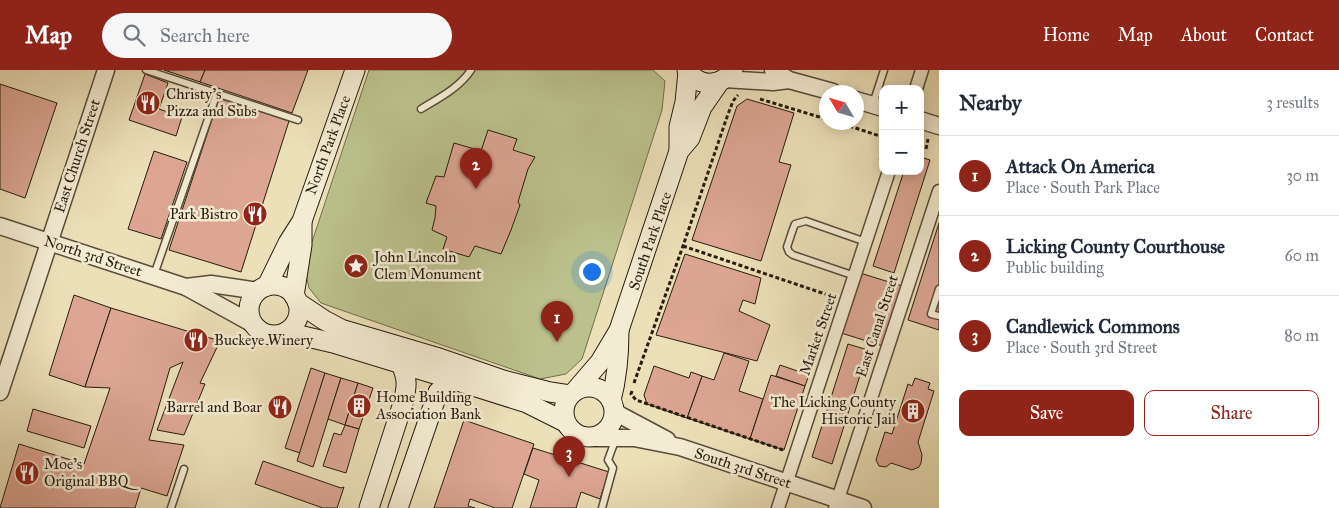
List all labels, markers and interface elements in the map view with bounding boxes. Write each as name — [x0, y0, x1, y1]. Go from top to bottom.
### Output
search box — [102, 13, 452, 58]
text: Map — [25, 20, 72, 50]
icon: search — [120, 21, 148, 49]
text: Search here — [160, 24, 250, 47]
text: Home — [1043, 24, 1090, 46]
text: Map — [1118, 24, 1153, 46]
text: About — [1181, 24, 1227, 46]
text: Contact — [1255, 24, 1314, 46]
place label: Christy's Pizza and Subs — [166, 85, 257, 120]
north arrow — [819, 85, 864, 130]
map controls — [879, 85, 924, 175]
button: + — [879, 85, 924, 130]
restaurant icon: Christy's Pizza and Subs — [135, 90, 161, 116]
text: Nearby — [959, 90, 1022, 116]
street label: North Park Place — [302, 93, 354, 197]
text: 3 results — [1266, 93, 1319, 112]
street label: East Church Street — [50, 96, 104, 215]
button: − — [879, 130, 924, 175]
pin: 2 — [460, 148, 492, 189]
text: Attack On America — [1006, 155, 1155, 178]
text: 1 — [972, 166, 978, 185]
text: 30 m — [1286, 166, 1319, 185]
text: Place · South Park Place — [1006, 178, 1160, 197]
street label: South Park Place — [625, 189, 675, 293]
restaurant icon: Park Bistro — [242, 201, 268, 227]
place label: Park Bistro — [170, 205, 238, 223]
street label: North 3rd Street — [42, 232, 145, 281]
text: Licking County Courthouse — [1006, 235, 1225, 258]
text: 2 — [971, 246, 979, 265]
text: 60 m — [1285, 246, 1319, 265]
place label: John Lincoln Clem Monument — [372, 248, 482, 283]
place icon: John Lincoln Clem Monument — [343, 253, 369, 279]
text: Public building — [1006, 258, 1104, 277]
your location — [579, 259, 605, 285]
street label: East Canal Street — [852, 272, 902, 379]
street label: Market Street — [795, 290, 841, 378]
pin: 1 — [541, 301, 573, 342]
text: Candlewick Commons — [1006, 315, 1180, 338]
text: 3 — [972, 326, 978, 345]
text: 80 m — [1284, 326, 1319, 345]
restaurant icon: Buckeye Winery — [183, 327, 209, 353]
place label: Buckeye Winery — [214, 331, 314, 349]
text: Place · South 3rd Street — [1006, 338, 1158, 357]
place label: Home Building Association Bank — [375, 388, 481, 423]
button: Save — [959, 390, 1134, 436]
button: Share — [1144, 390, 1319, 436]
building icon: Home Building Association Bank — [346, 393, 372, 419]
place label: The Licking County Historic Jail — [771, 393, 897, 429]
restaurant icon: Barrel and Boar — [267, 394, 293, 420]
place label: Barrel and Boar — [166, 398, 262, 416]
building icon: The Licking County Historic Jail — [900, 398, 926, 424]
pin: 3 — [553, 436, 585, 477]
street label: South 3rd Street — [692, 444, 794, 492]
place label: Moe's Original BBQ — [44, 455, 139, 490]
restaurant icon: Moe's Original BBQ — [14, 460, 40, 486]

